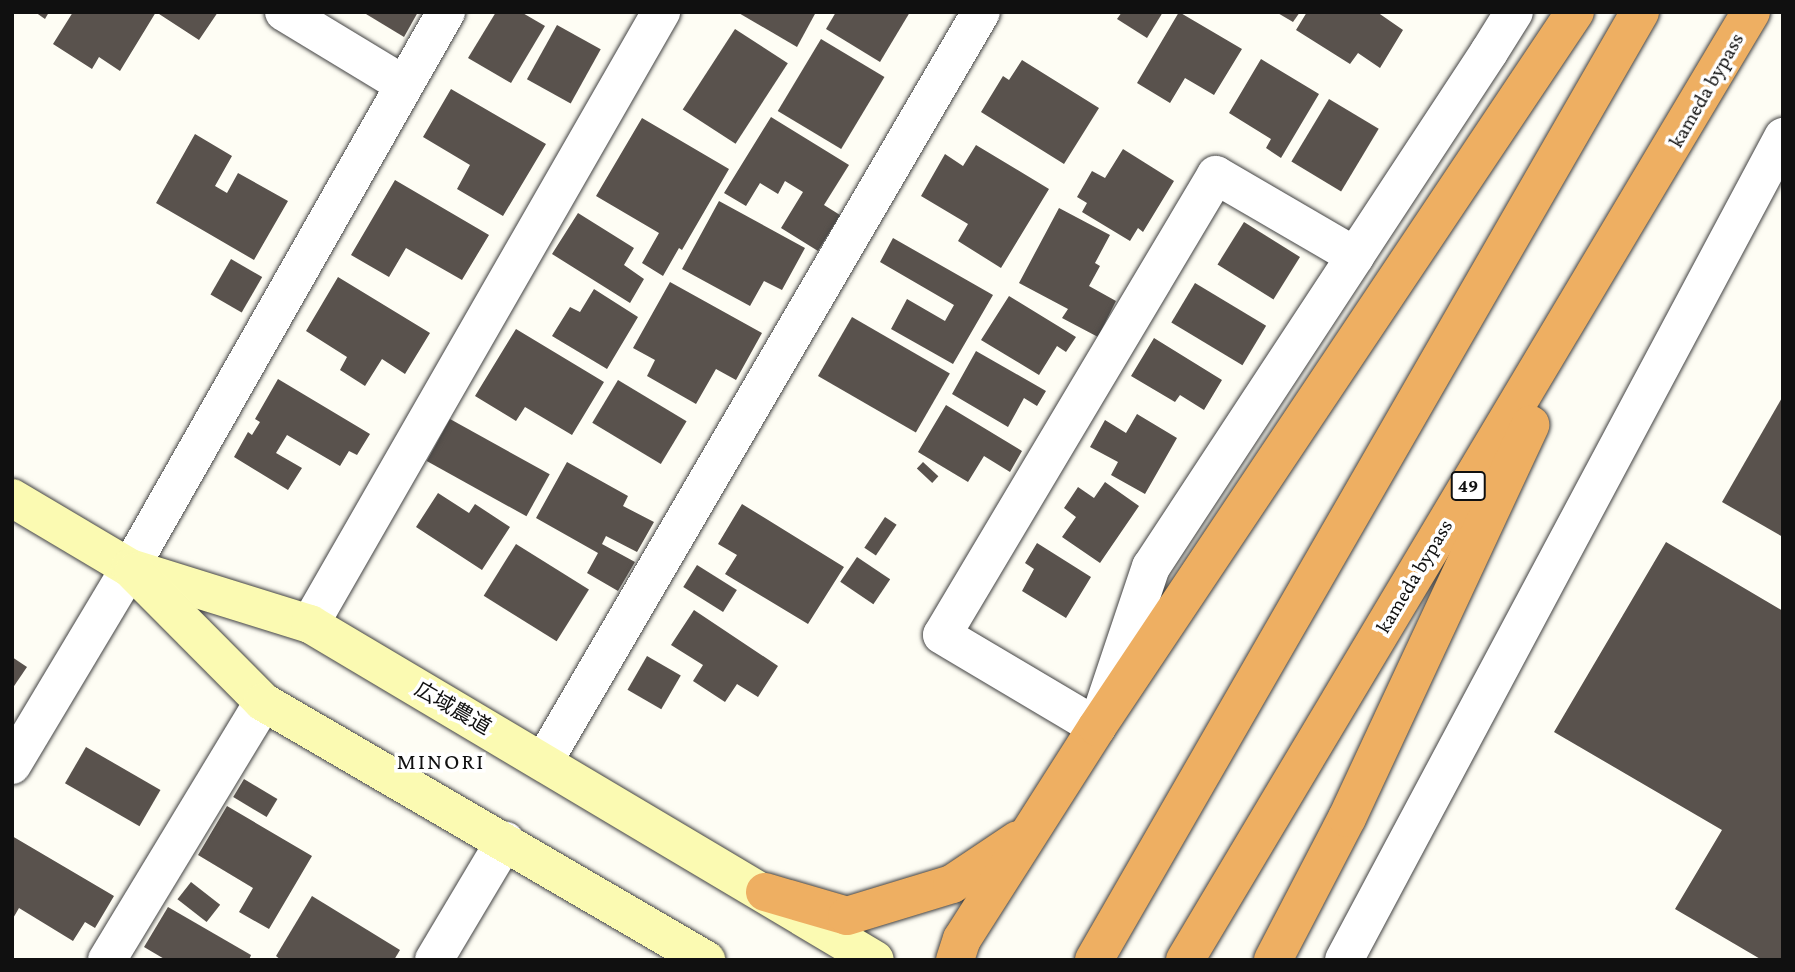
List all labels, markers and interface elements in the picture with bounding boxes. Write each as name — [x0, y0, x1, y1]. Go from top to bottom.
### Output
street label: kameda bypass — [1663, 28, 1749, 152]
road number: 49 — [1450, 471, 1486, 502]
street label: kameda bypass — [1370, 515, 1458, 637]
street label: 広域農道 — [410, 676, 496, 740]
district label: MINORI — [398, 747, 484, 775]

